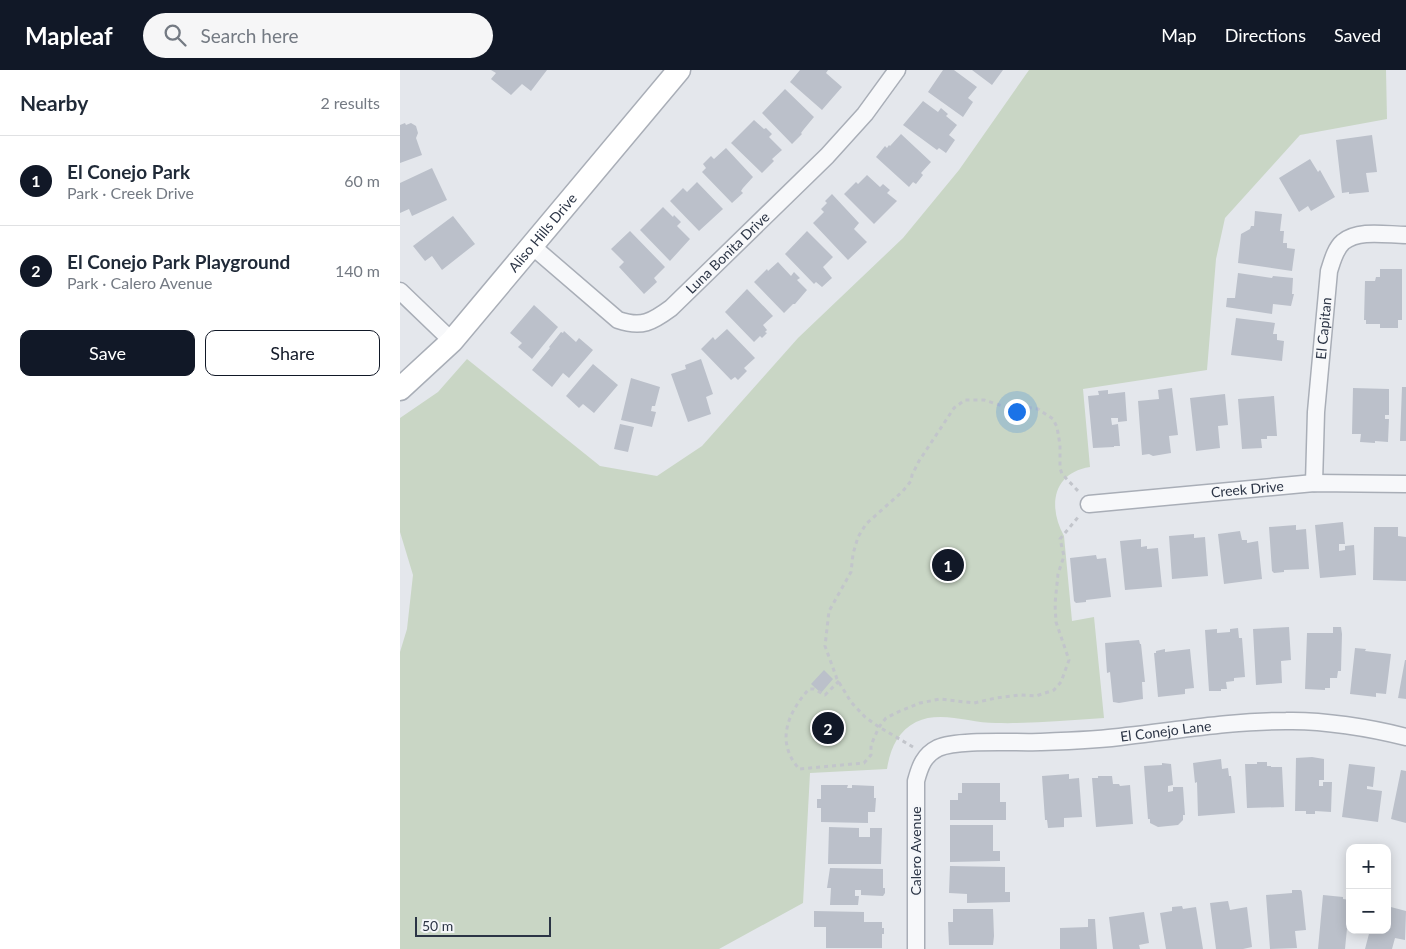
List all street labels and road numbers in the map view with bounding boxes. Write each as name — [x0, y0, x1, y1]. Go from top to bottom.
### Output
street label: Aliso Hills Drive — [505, 190, 580, 275]
street label: Luna Bonita Drive — [682, 208, 773, 297]
street label: El Capitan — [1312, 297, 1335, 360]
street label: Creek Drive — [1210, 477, 1284, 501]
street label: El Conejo Lane — [1119, 717, 1212, 745]
street label: Calero Avenue — [907, 806, 924, 896]

